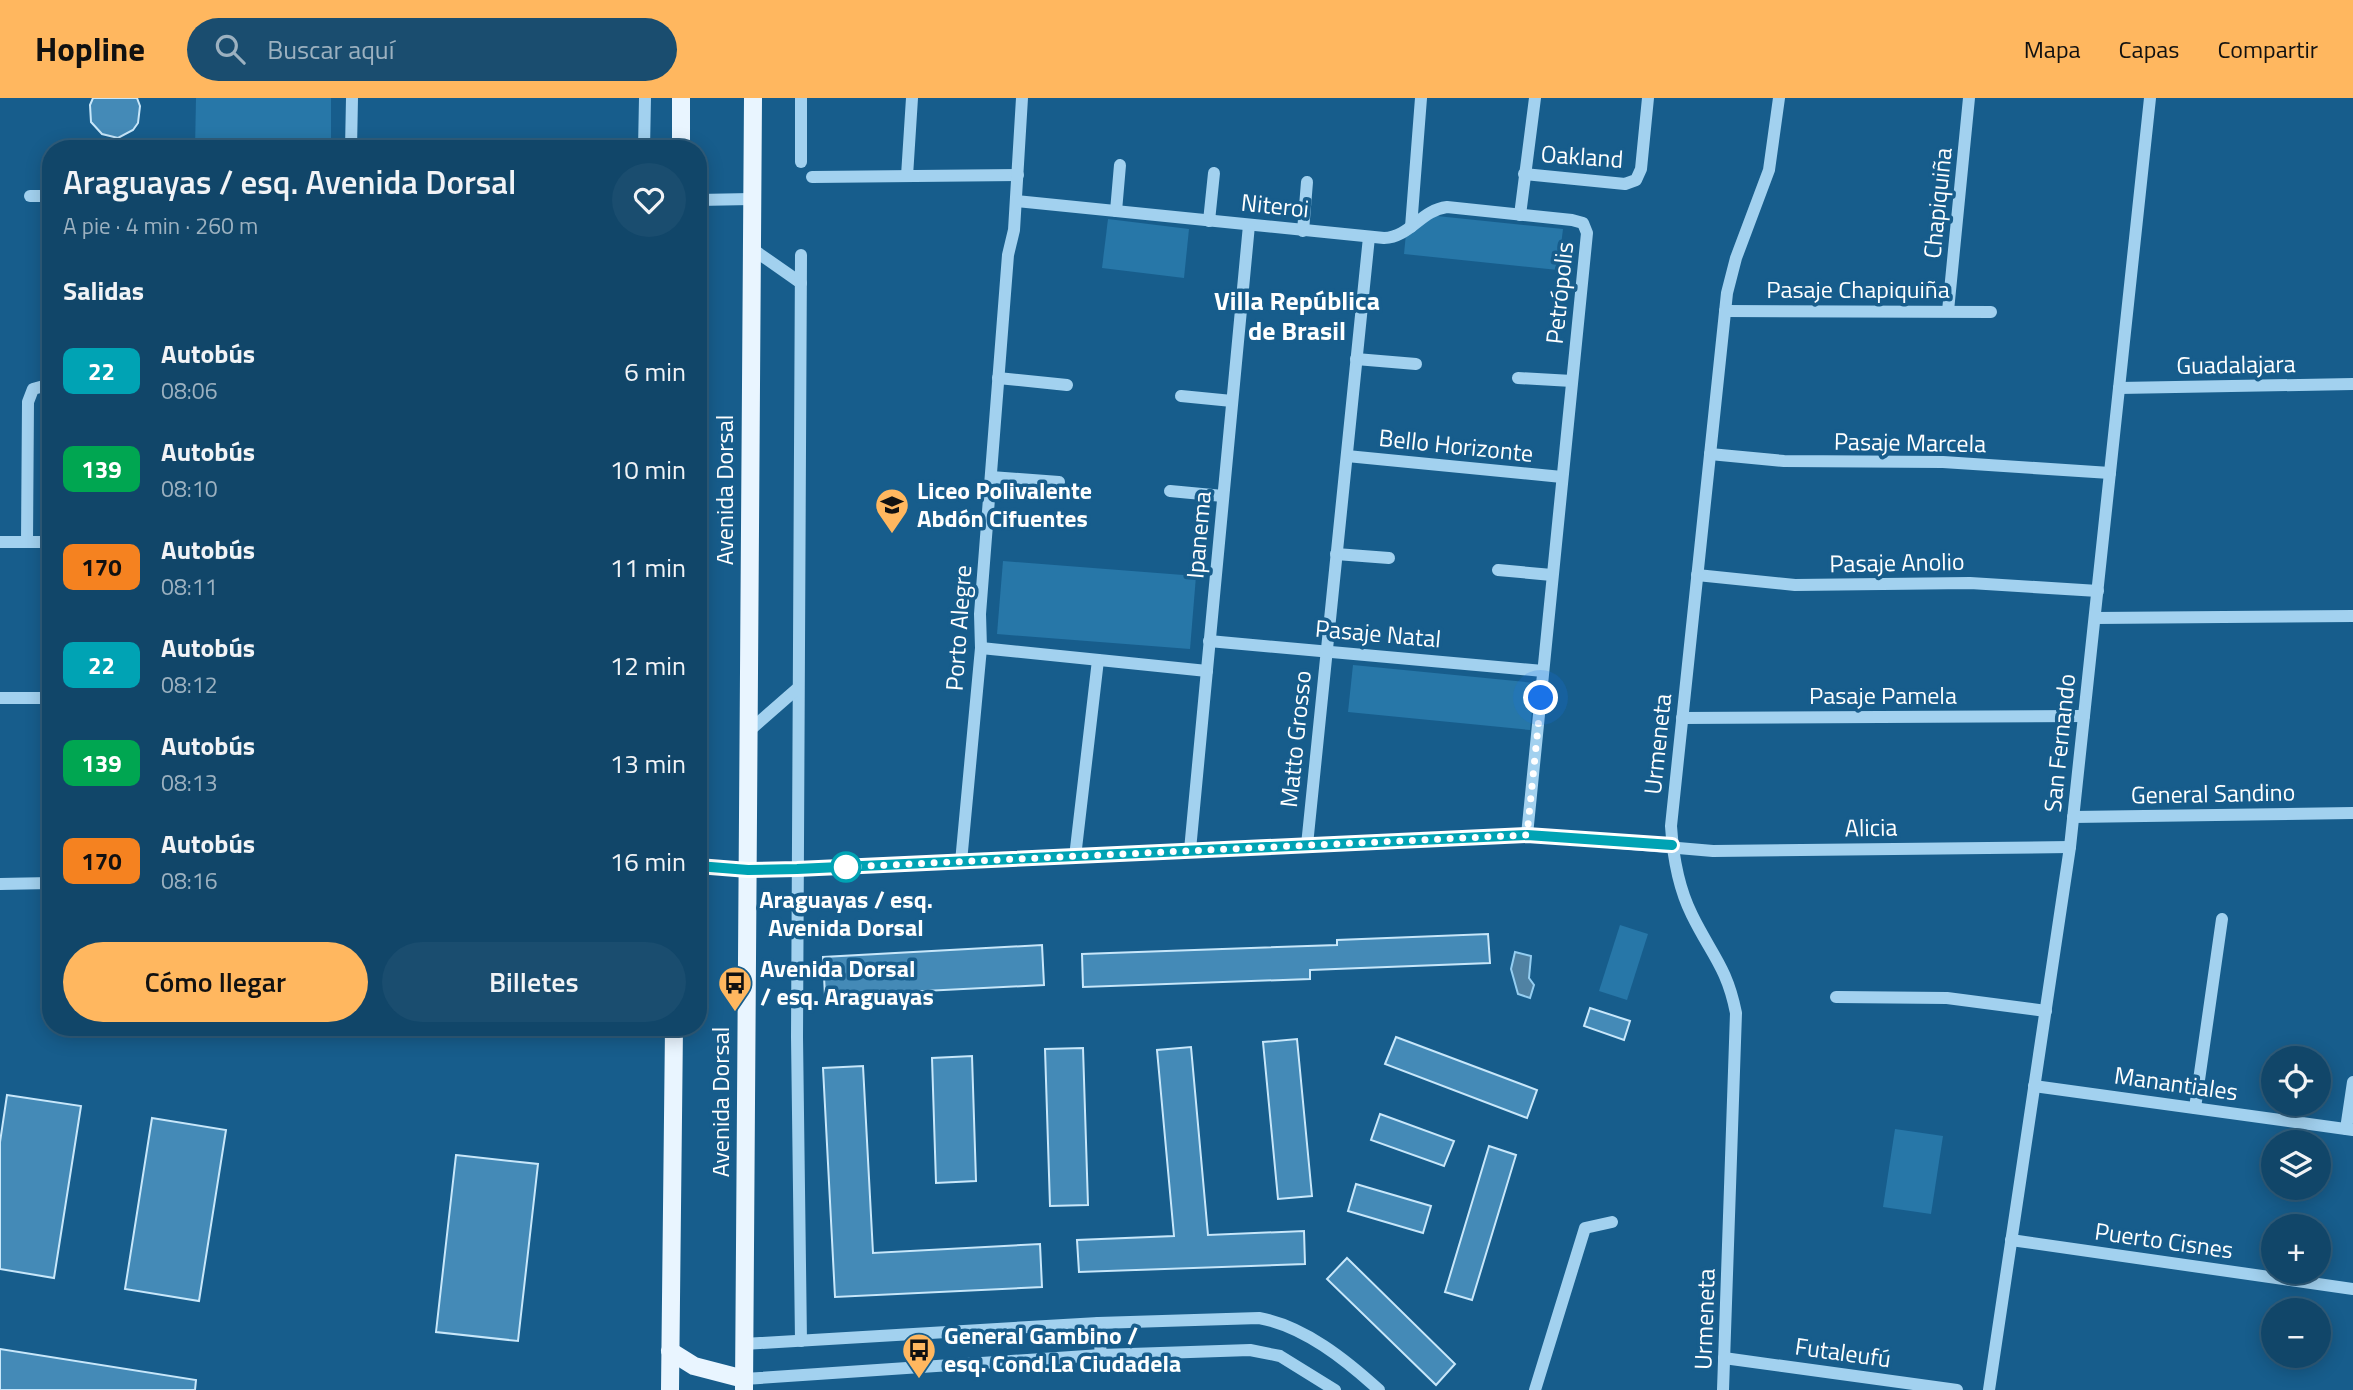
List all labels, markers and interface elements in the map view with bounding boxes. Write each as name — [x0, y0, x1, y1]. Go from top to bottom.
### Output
search box — [187, 18, 677, 81]
text: Hopline — [35, 24, 145, 74]
icon: search — [211, 30, 249, 68]
text: Buscar aquí — [267, 30, 394, 69]
text: Mapa — [2024, 31, 2081, 67]
text: Capas — [2119, 31, 2179, 67]
text: Compartir — [2217, 31, 2318, 67]
street label: Oakland — [1540, 135, 1624, 177]
street label: Chapiquiña — [1913, 146, 1961, 260]
text: Araguayas / esq. Avenida Dorsal — [63, 157, 516, 207]
button: heart — [612, 163, 686, 237]
street label: Niteroi — [1239, 184, 1311, 226]
text: A pie · 4 min · 260 m — [63, 208, 258, 243]
street label: Petrópolis — [1536, 240, 1582, 346]
text: Salidas — [63, 271, 144, 310]
street label: Pasaje Chapiquiña — [1766, 271, 1950, 307]
district label: Villa República de Brasil — [1214, 281, 1380, 350]
text: Autobús — [161, 334, 255, 373]
street label: Guadalajara — [2176, 345, 2296, 383]
text: 6 min — [624, 352, 686, 391]
text: 22 — [88, 353, 115, 389]
text: 08:06 — [161, 373, 218, 408]
street label: Avenida Dorsal — [706, 415, 742, 565]
street label: Bello Horizonte — [1377, 419, 1535, 471]
street label: Pasaje Marcela — [1834, 423, 1986, 461]
text: Autobús — [161, 432, 255, 471]
text: 10 min — [610, 450, 686, 489]
text: 139 — [81, 451, 122, 487]
text: 08:10 — [161, 471, 218, 506]
place label: Liceo Polivalente Abdón Cifuentes — [917, 472, 1092, 536]
school or university icon: Liceo Polivalente Abdón Cifuentes — [873, 486, 911, 535]
street label: Ipanema — [1176, 490, 1220, 580]
text: Autobús — [161, 530, 255, 569]
street label: Pasaje Anolio — [1829, 543, 1965, 581]
text: 11 min — [610, 548, 686, 587]
text: 170 — [81, 549, 122, 585]
street label: Porto Alegre — [936, 564, 980, 692]
text: 08:11 — [161, 569, 218, 604]
street label: Pasaje Natal — [1314, 610, 1443, 656]
text: Autobús — [161, 628, 255, 667]
text: 12 min — [610, 646, 686, 685]
text: 22 — [88, 647, 115, 683]
text: 08:12 — [161, 667, 218, 702]
street label: Matto Grosso — [1270, 669, 1320, 809]
street label: San Fernando — [2034, 672, 2084, 814]
street label: Pasaje Pamela — [1809, 677, 1957, 713]
your location — [1523, 680, 1558, 715]
street label: Urmeneta — [1634, 692, 1680, 796]
text: Autobús — [161, 726, 255, 765]
text: 13 min — [610, 744, 686, 783]
text: 139 — [81, 745, 122, 781]
text: 08:13 — [161, 765, 218, 800]
street label: General Sandino — [2130, 774, 2296, 812]
street label: Alicia — [1844, 809, 1898, 845]
text: Autobús — [161, 824, 255, 863]
text: 16 min — [610, 842, 686, 881]
text: 170 — [81, 843, 122, 879]
marker: Araguayas / esq. Avenida Dorsal — [831, 852, 861, 882]
text: 08:16 — [161, 863, 218, 898]
place label: Araguayas / esq. Avenida Dorsal — [759, 881, 933, 945]
button: Cómo llegar — [63, 942, 368, 1022]
button: Billetes — [382, 942, 686, 1022]
place label: Avenida Dorsal / esq. Araguayas — [760, 950, 934, 1014]
bus stop icon: Avenida Dorsal / esq. Araguayas — [716, 964, 754, 1013]
street label: Avenida Dorsal — [702, 1027, 738, 1177]
map controls — [2261, 1046, 2331, 1368]
button: locate — [2261, 1046, 2331, 1116]
street label: Manantiales — [2112, 1057, 2240, 1109]
button: layers — [2261, 1130, 2331, 1200]
street label: Puerto Cisnes — [2093, 1212, 2236, 1268]
button: + — [2261, 1214, 2331, 1284]
street label: Urmeneta — [1684, 1268, 1724, 1370]
button: − — [2261, 1298, 2331, 1368]
place label: General Gambino / esq. Cond.La Ciudadela — [944, 1317, 1181, 1381]
street label: Futaleufú — [1793, 1327, 1893, 1377]
bus stop icon: General Gambino / esq. Cond.La Ciudadela — [900, 1331, 938, 1380]

